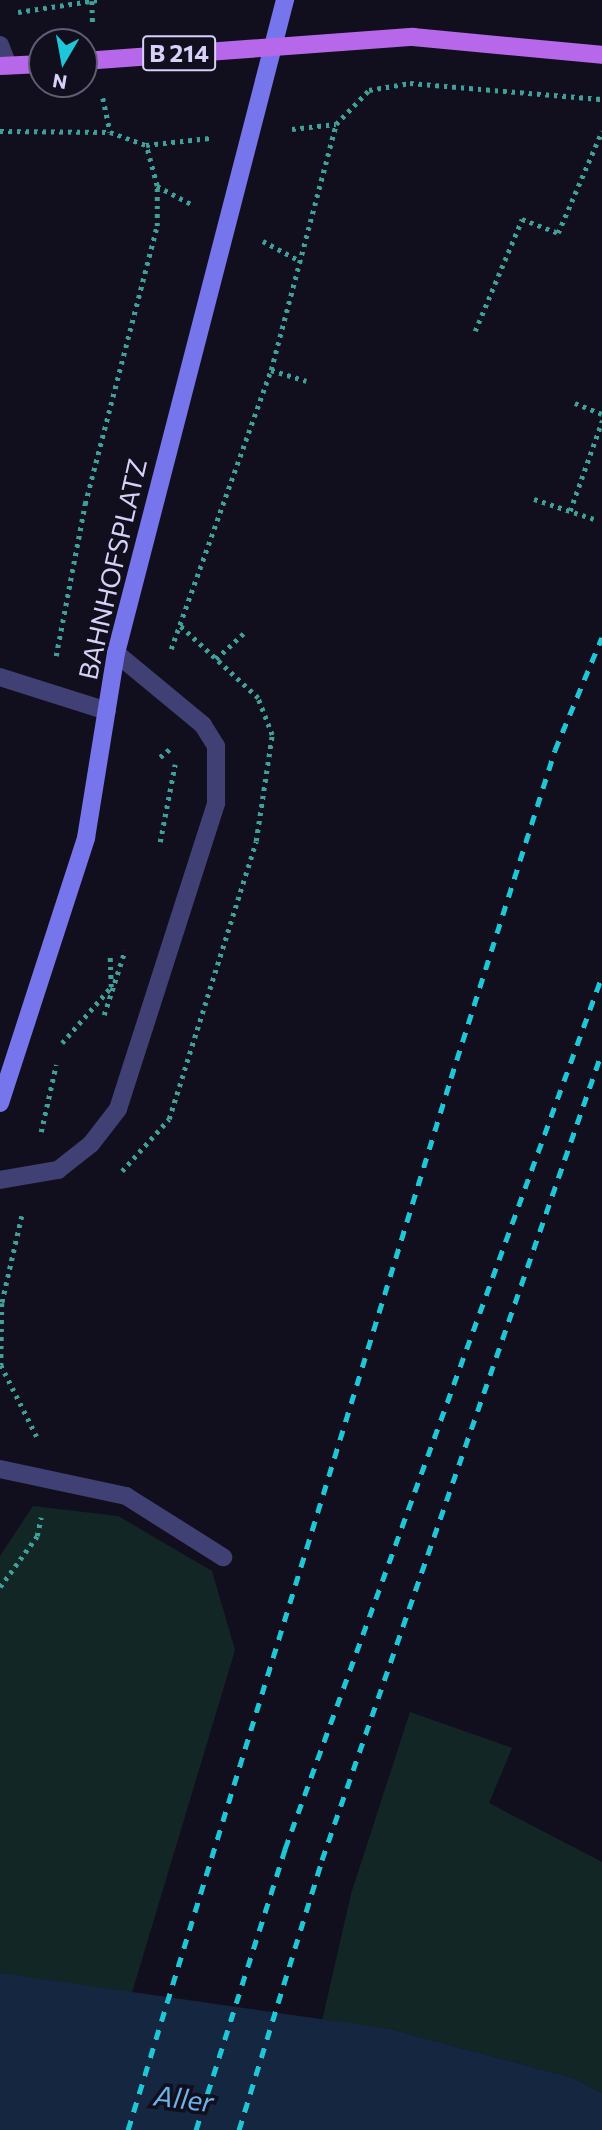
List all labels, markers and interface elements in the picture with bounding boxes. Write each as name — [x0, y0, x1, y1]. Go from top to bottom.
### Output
north arrow — [28, 28, 98, 98]
road number: B 214 — [140, 32, 218, 74]
text: N — [51, 70, 69, 95]
street label: BAHNHOFSPLATZ — [71, 456, 153, 682]
water label: Aller — [152, 2078, 216, 2118]

